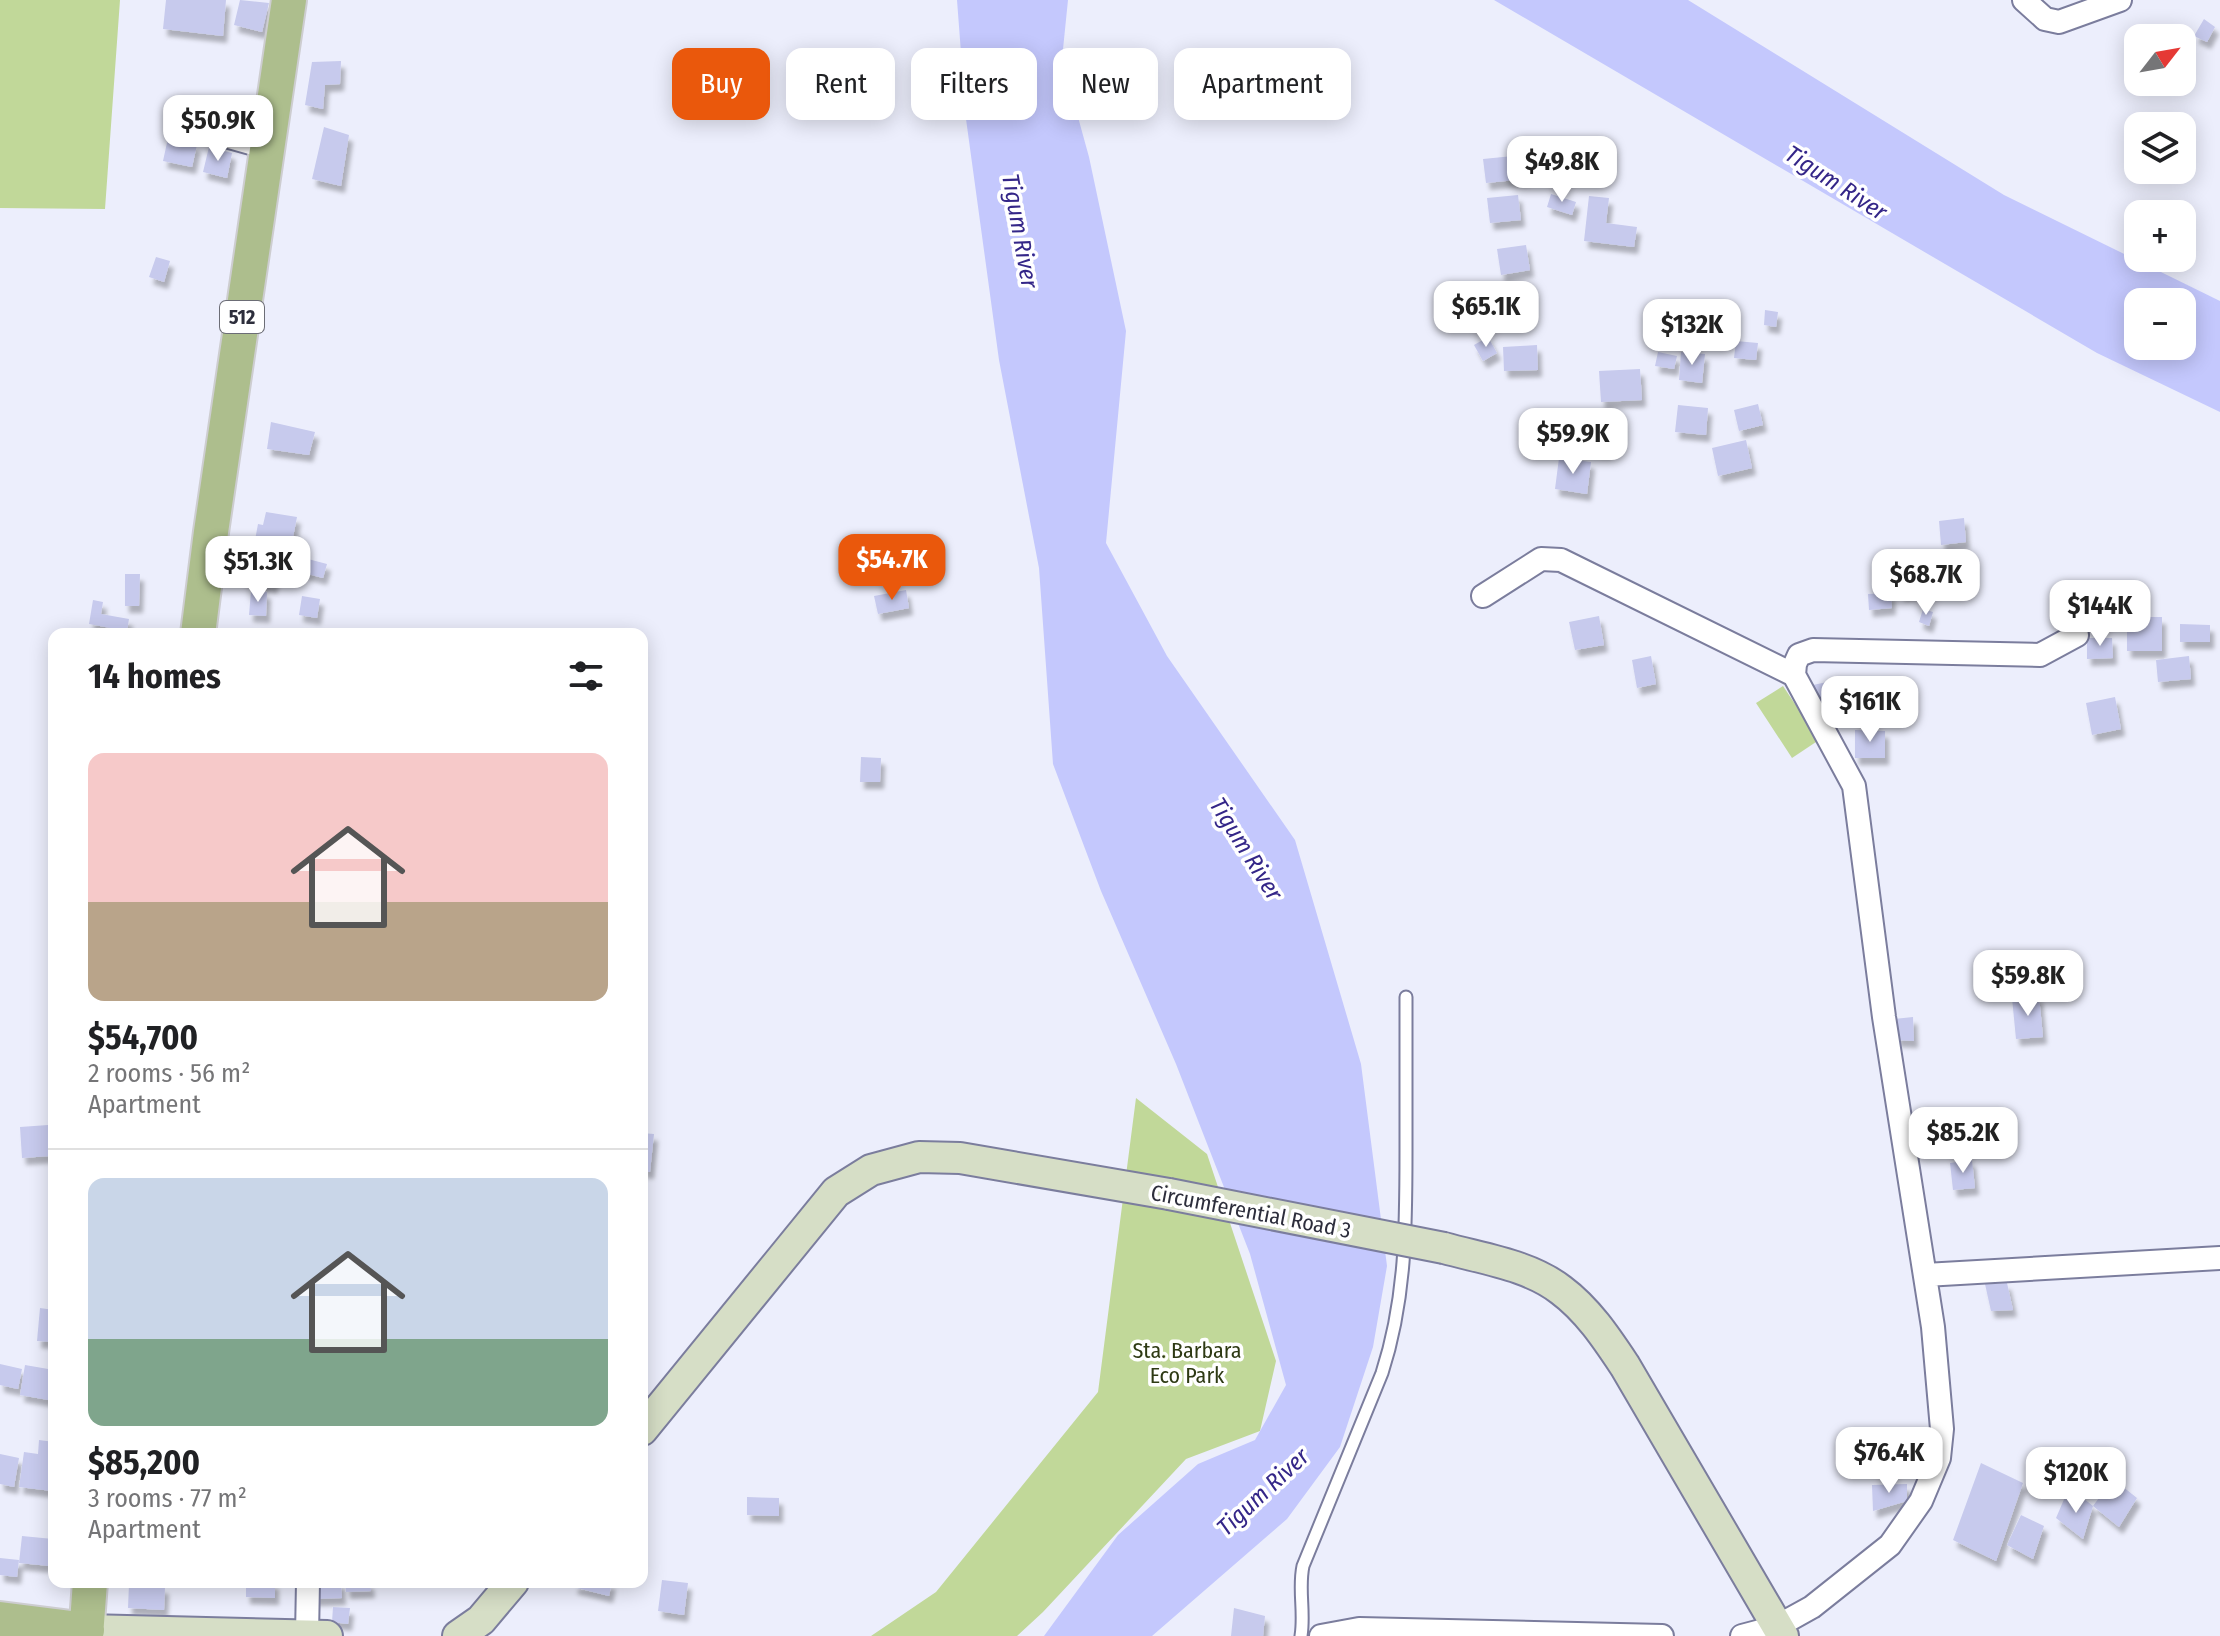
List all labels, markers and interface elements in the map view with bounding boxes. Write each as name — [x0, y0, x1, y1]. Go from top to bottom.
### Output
north arrow — [2124, 24, 2196, 96]
map controls — [2124, 24, 2196, 360]
chip: Buy — [672, 48, 770, 120]
chip: Rent — [786, 48, 895, 120]
chip: Filters — [911, 48, 1037, 120]
chip: New — [1053, 48, 1158, 120]
chip: Apartment — [1174, 48, 1351, 120]
pin: $50.9K — [153, 95, 283, 163]
text: $50.9K — [181, 105, 255, 136]
button: layers — [2124, 112, 2196, 184]
pin: $49.8K — [1497, 136, 1627, 204]
water label: Tigum River — [1780, 140, 1893, 227]
text: $49.8K — [1525, 146, 1599, 177]
water label: Tigum River — [996, 172, 1044, 291]
button: + — [2124, 200, 2196, 272]
pin: $65.1K — [1421, 281, 1551, 349]
button: − — [2124, 288, 2196, 360]
text: $65.1K — [1452, 291, 1520, 322]
pin: $132K — [1636, 299, 1748, 367]
road number: 512 — [220, 301, 264, 333]
text: $132K — [1661, 309, 1723, 340]
pin: $59.9K — [1508, 408, 1638, 476]
text: $59.9K — [1537, 418, 1609, 449]
pin: $54.7K — [827, 534, 957, 602]
pin: $51.3K — [193, 536, 323, 604]
text: $54.7K — [856, 544, 928, 575]
text: $51.3K — [223, 546, 293, 577]
pin: $68.7K — [1861, 549, 1991, 617]
text: $68.7K — [1890, 559, 1962, 590]
pin: $144K — [2044, 580, 2156, 648]
text: $144K — [2068, 590, 2132, 621]
icon: filters — [564, 654, 608, 698]
text: 14 homes — [88, 656, 221, 697]
pin: $161K — [1814, 676, 1926, 744]
text: $161K — [1839, 686, 1901, 717]
water label: Tigum River — [1204, 793, 1289, 906]
icon: home — [276, 805, 420, 949]
pin: $59.8K — [1963, 950, 2093, 1018]
text: $59.8K — [1991, 960, 2065, 991]
text: $54,700 — [88, 1017, 198, 1058]
text: 2 rooms · 56 m² — [88, 1058, 250, 1089]
text: Apartment — [88, 1089, 201, 1120]
pin: $85.2K — [1898, 1107, 2028, 1175]
text: $85.2K — [1927, 1117, 1999, 1148]
street label: Circumferential Road 3 — [1149, 1179, 1353, 1244]
icon: home — [276, 1230, 420, 1374]
park label: Sta. Barbara Eco Park — [1132, 1337, 1242, 1389]
pin: $76.4K — [1824, 1427, 1954, 1495]
text: $76.4K — [1854, 1437, 1924, 1468]
text: $85,200 — [88, 1442, 200, 1483]
water label: Tigum River — [1211, 1442, 1315, 1542]
pin: $120K — [2020, 1447, 2132, 1515]
text: $120K — [2044, 1457, 2108, 1488]
text: 3 rooms · 77 m² — [88, 1483, 247, 1514]
text: Apartment — [88, 1514, 201, 1545]

